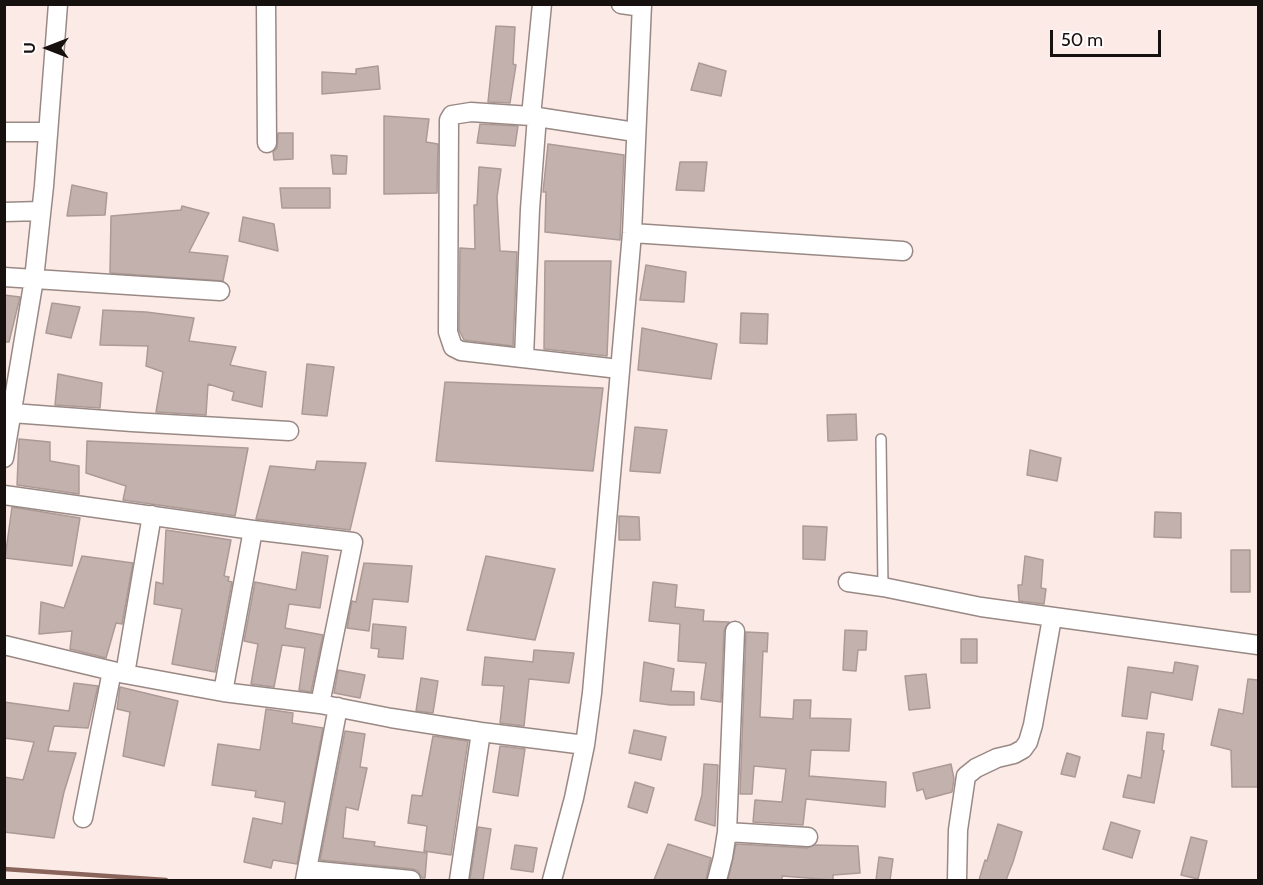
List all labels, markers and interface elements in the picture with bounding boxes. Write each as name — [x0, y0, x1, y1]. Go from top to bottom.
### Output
north arrow — [18, 18, 78, 78]
scale bar — [1053, 18, 1164, 56]
text: 50 m — [1061, 29, 1103, 51]
text: U — [20, 42, 39, 54]

